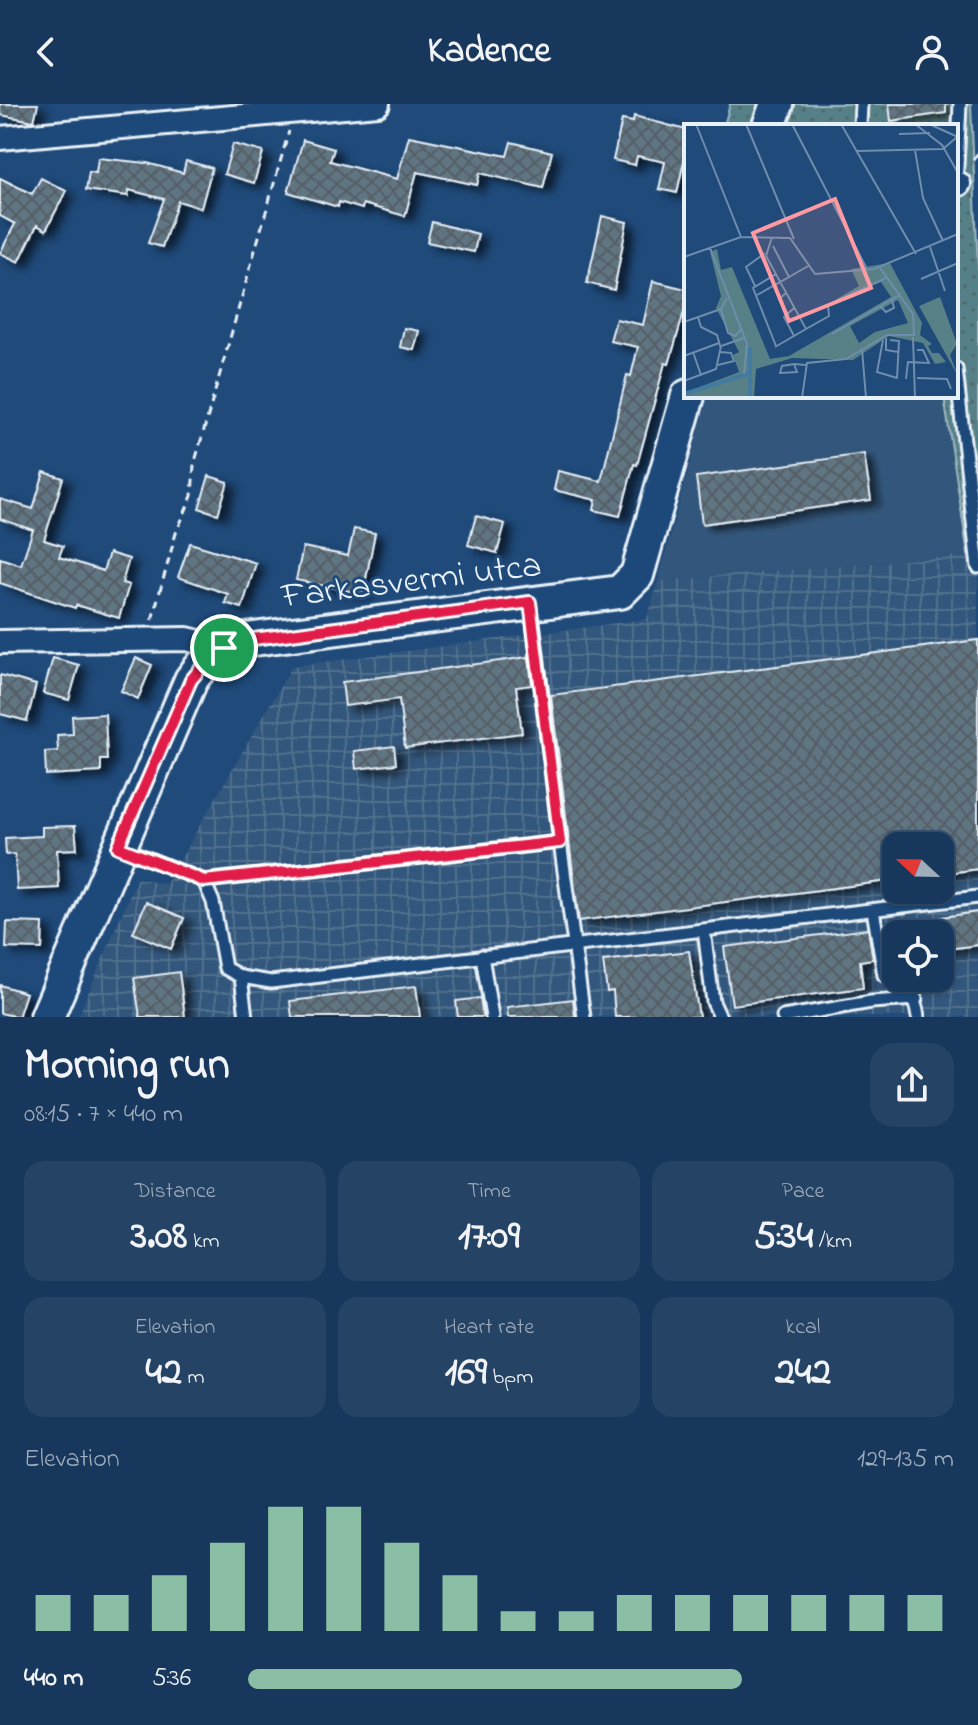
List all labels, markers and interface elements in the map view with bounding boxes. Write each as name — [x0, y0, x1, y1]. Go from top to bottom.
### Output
text: Kadence — [427, 26, 551, 79]
icon: back — [24, 30, 68, 74]
icon: person — [910, 30, 954, 74]
inset map — [684, 124, 958, 398]
street label: Farkasvermi utca — [278, 540, 544, 625]
pin — [190, 614, 258, 682]
icon: arrive — [202, 626, 246, 670]
north arrow — [882, 832, 954, 904]
map controls — [882, 832, 954, 992]
button: locate — [882, 920, 954, 992]
text: Morning run — [24, 1034, 230, 1098]
button: share — [870, 1043, 954, 1127]
text: 08:15 · 7 × 440 m — [24, 1096, 183, 1134]
text: Distance — [134, 1176, 216, 1208]
text: Time — [467, 1176, 511, 1208]
text: Pace — [782, 1176, 824, 1208]
text: 3.08 — [130, 1208, 187, 1267]
text: 17:09 — [458, 1208, 520, 1267]
text: 5:34 — [754, 1208, 813, 1267]
text: km — [187, 1226, 220, 1258]
text: /km — [813, 1226, 852, 1258]
text: Elevation — [135, 1312, 215, 1344]
text: Heart rate — [444, 1312, 534, 1344]
text: kcal — [786, 1312, 820, 1344]
text: 42 — [146, 1344, 182, 1403]
text: 169 — [445, 1344, 487, 1403]
text: 242 — [775, 1344, 831, 1403]
text: m — [182, 1362, 204, 1394]
text: bpm — [487, 1362, 533, 1394]
text: Elevation — [24, 1441, 120, 1479]
text: 129–135 m — [857, 1441, 954, 1479]
text: 440 m — [24, 1660, 83, 1698]
text: 5:36 — [152, 1660, 191, 1698]

